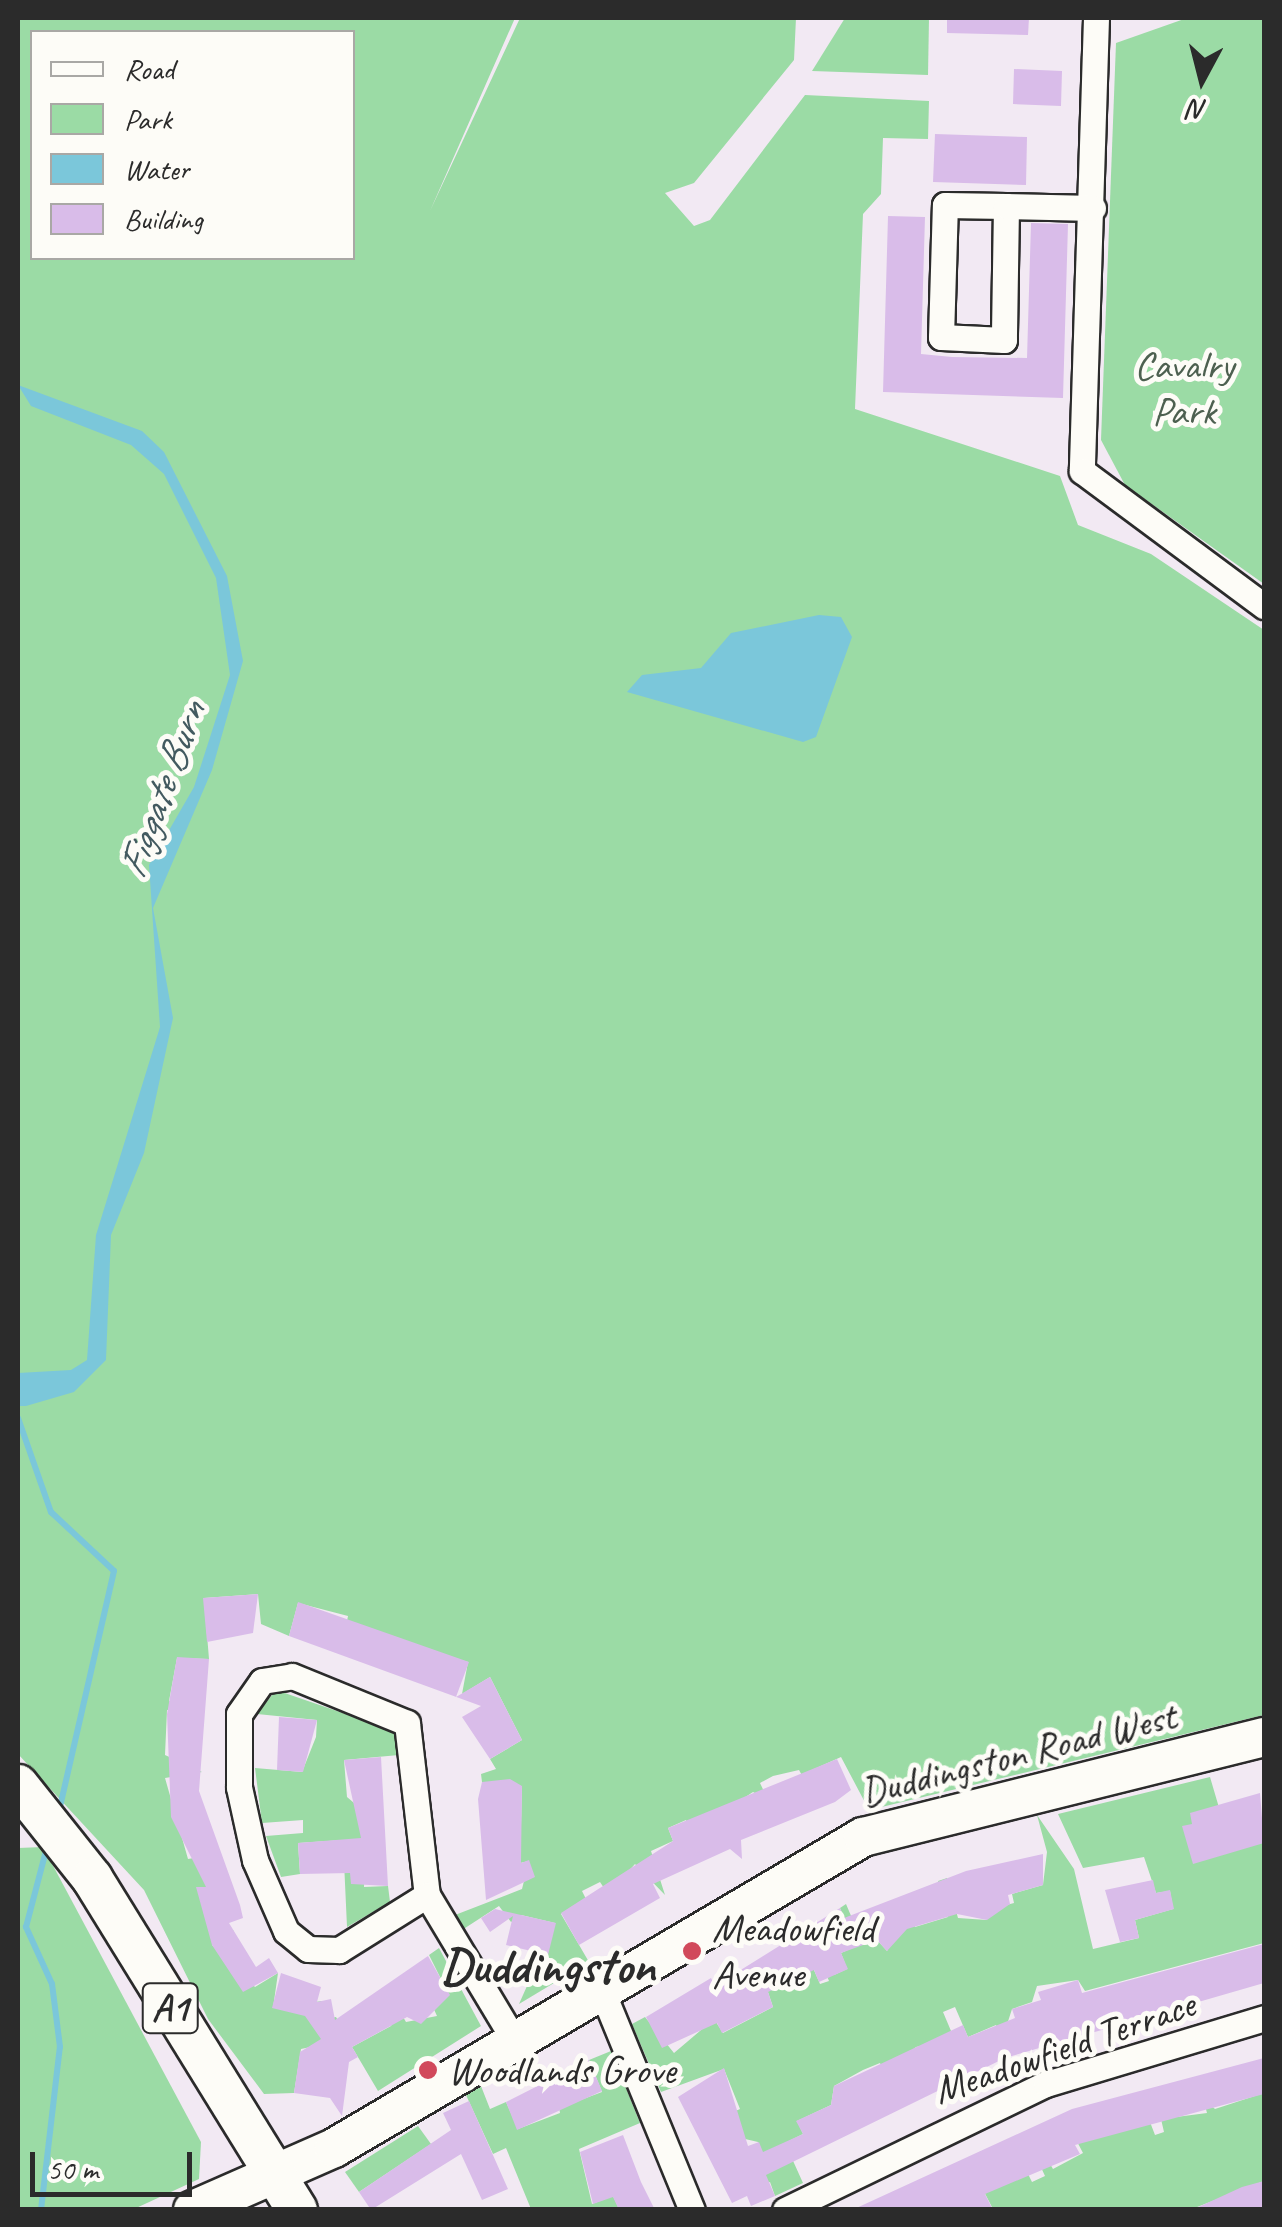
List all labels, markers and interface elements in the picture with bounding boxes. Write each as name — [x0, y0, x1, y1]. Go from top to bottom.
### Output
legend — [30, 30, 355, 260]
north arrow — [1152, 30, 1252, 130]
text: Road — [124, 50, 174, 88]
text: N — [1188, 92, 1209, 129]
text: Park — [124, 100, 172, 138]
text: Water — [124, 150, 189, 188]
text: Building — [124, 200, 203, 238]
park label: Cavalry Park — [1134, 341, 1234, 435]
water label: Figgate Burn — [107, 695, 217, 885]
street label: Duddingston Road West — [855, 1692, 1181, 1816]
place label: Meadowfield Avenue — [712, 1904, 874, 1998]
district label: Duddingston — [441, 1936, 655, 1996]
marker: Meadowfield Avenue — [681, 1940, 703, 1962]
road number: A1 — [140, 1975, 200, 2041]
street label: Meadowfield Terrace — [927, 1980, 1201, 2114]
place label: Woodlands Grove — [448, 2046, 675, 2094]
marker: Woodlands Grove — [417, 2059, 439, 2081]
scale bar — [35, 2132, 198, 2194]
text: 50 m — [47, 2150, 98, 2188]

